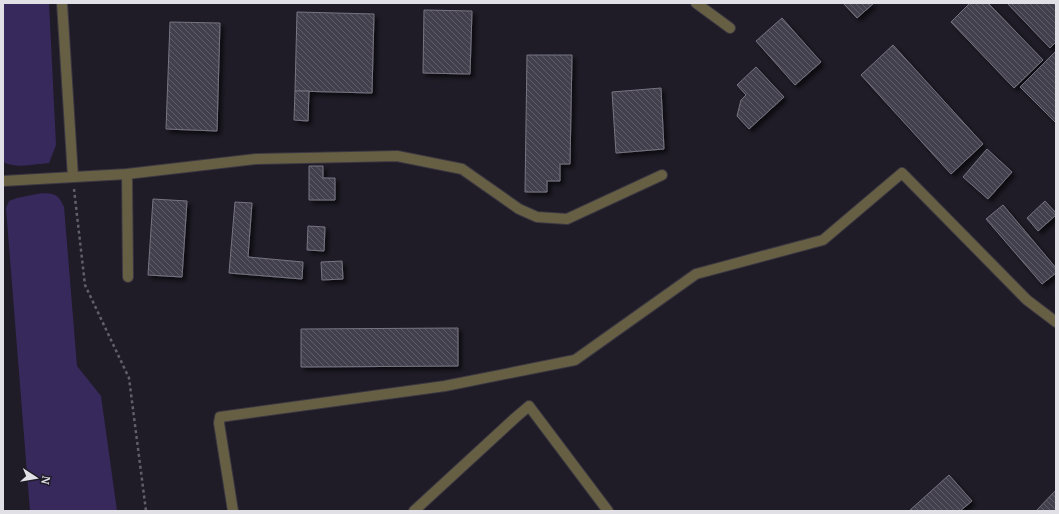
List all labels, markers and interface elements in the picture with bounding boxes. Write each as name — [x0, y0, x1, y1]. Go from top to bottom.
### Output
north arrow — [16, 458, 56, 498]
text: N — [38, 475, 53, 486]

